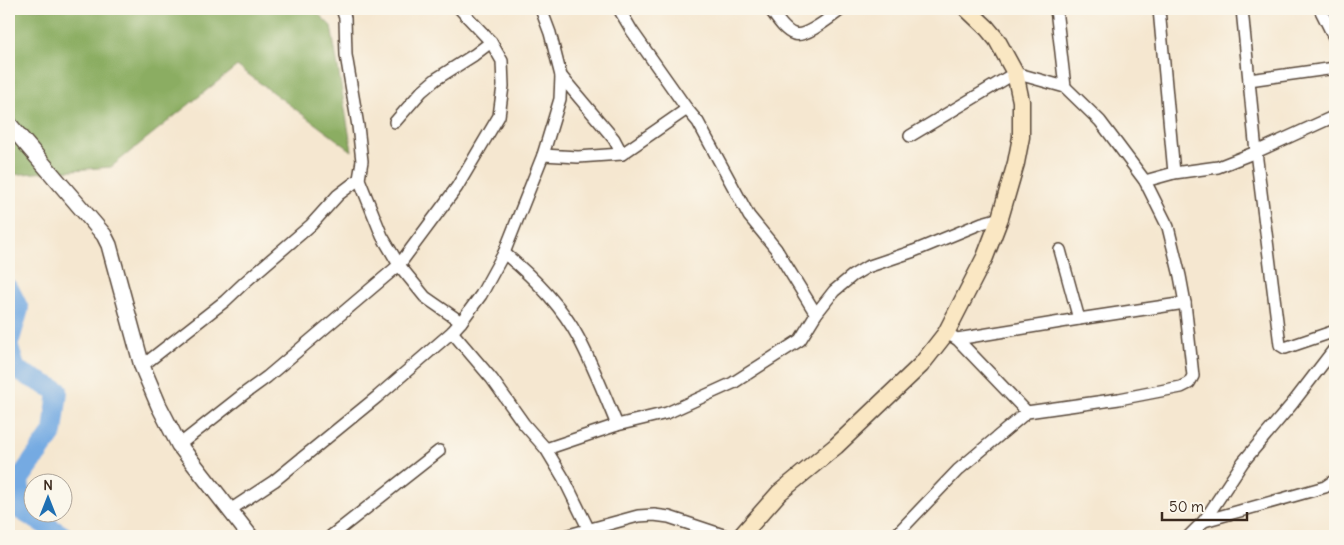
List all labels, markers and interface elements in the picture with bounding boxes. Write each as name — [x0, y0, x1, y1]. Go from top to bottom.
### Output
north arrow — [22, 472, 72, 522]
text: N — [43, 476, 53, 494]
scale bar — [1162, 490, 1246, 522]
text: 50 m — [1169, 497, 1204, 516]

